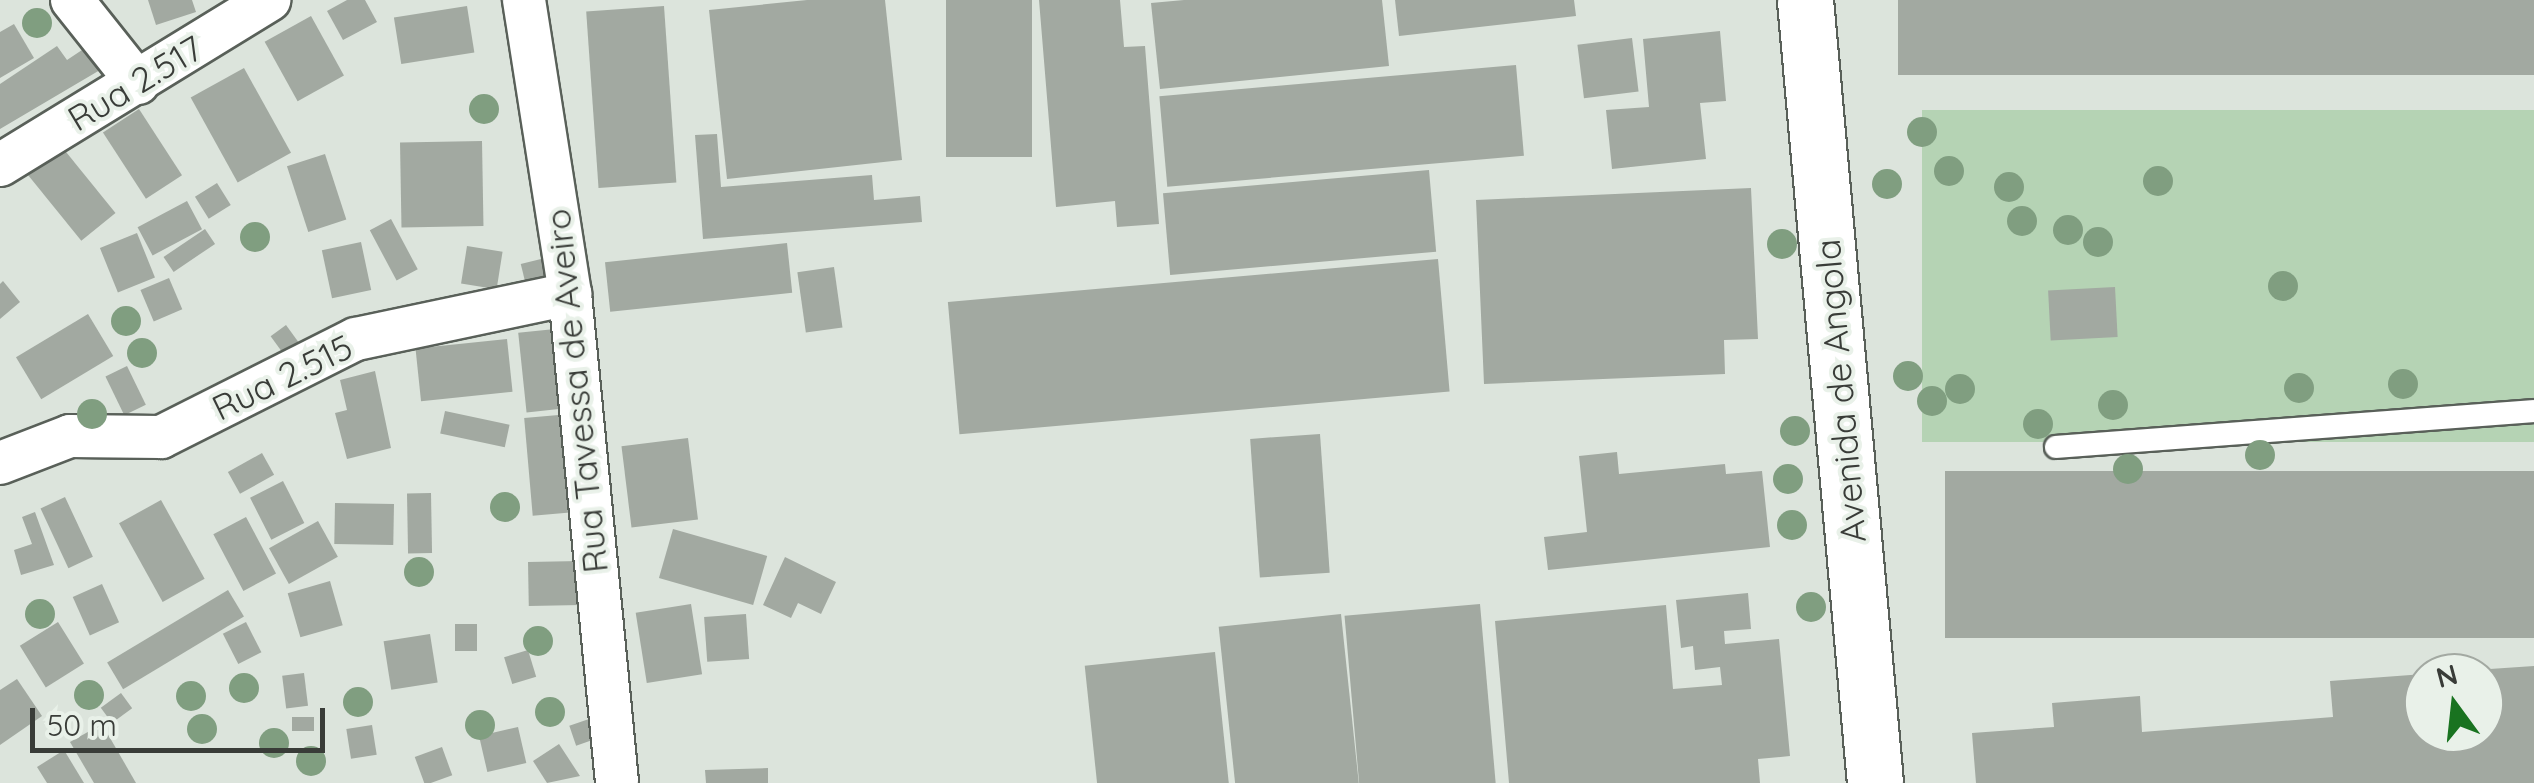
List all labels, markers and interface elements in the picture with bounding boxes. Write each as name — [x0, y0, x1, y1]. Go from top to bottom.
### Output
street label: Rua 2.517 — [60, 27, 210, 139]
street label: Rua Tavessa de Aveiro — [536, 207, 616, 575]
street label: Avenida de Angola — [1806, 238, 1874, 544]
street label: Rua 2.515 — [205, 325, 359, 429]
north arrow — [2404, 653, 2504, 753]
text: N — [2432, 656, 2461, 695]
scale bar — [35, 688, 330, 750]
text: 50 m — [47, 706, 117, 744]

